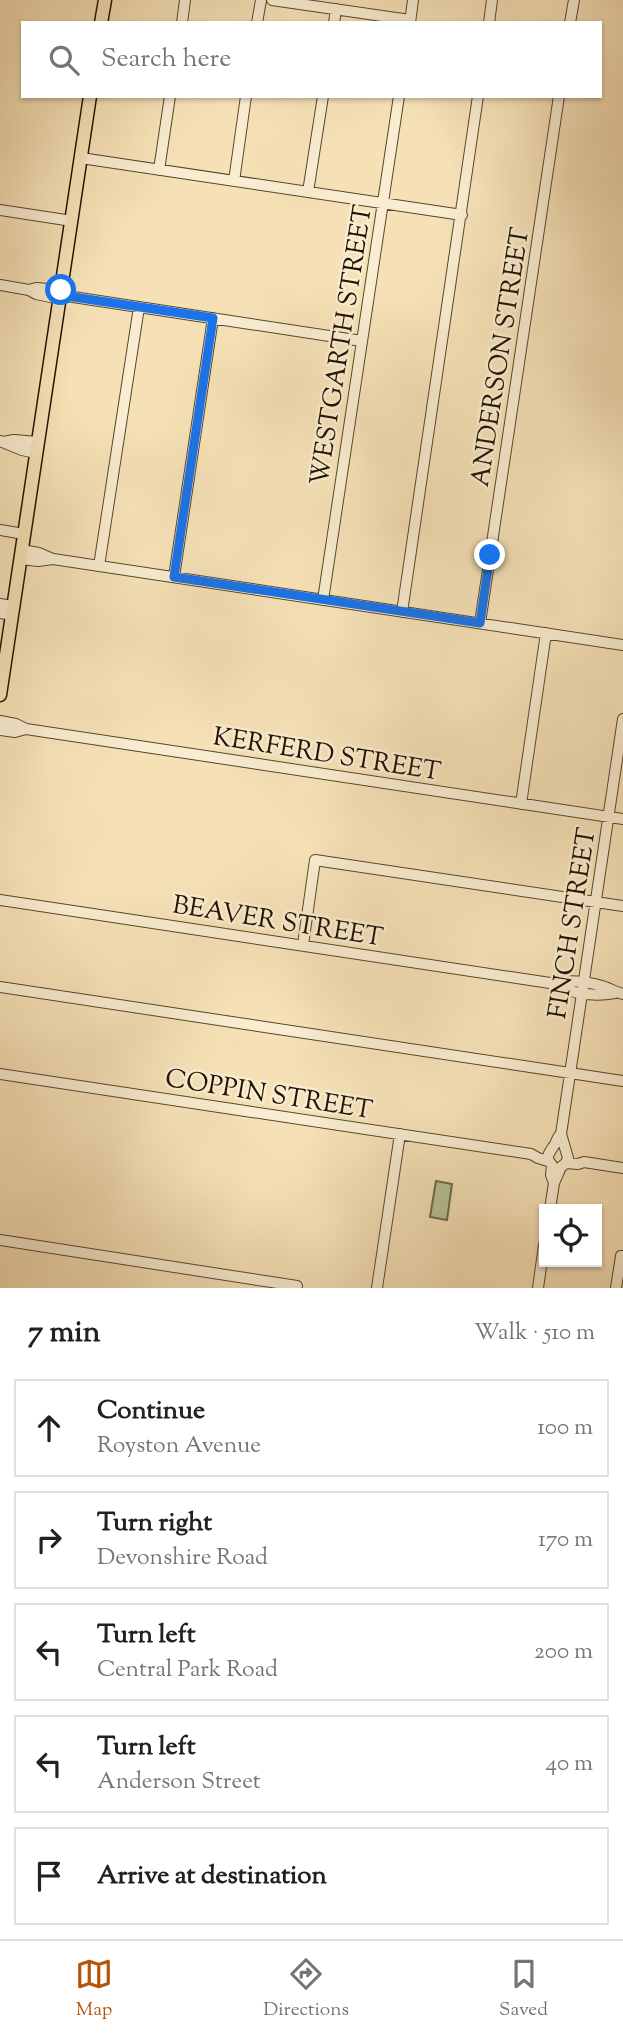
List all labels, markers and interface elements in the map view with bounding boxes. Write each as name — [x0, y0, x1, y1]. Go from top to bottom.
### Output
search box — [21, 21, 602, 98]
icon: search — [45, 41, 83, 79]
text: Search here — [101, 41, 231, 78]
street label: WESTGARTH STREET — [302, 202, 383, 488]
street label: ANDERSON STREET — [463, 225, 540, 490]
route start — [45, 274, 76, 305]
route end — [474, 539, 505, 570]
street label: KERFERD STREET — [210, 719, 443, 792]
street label: FINCH STREET — [540, 825, 607, 1022]
street label: BEAVER STREET — [170, 888, 385, 957]
street label: COPPIN STREET — [162, 1061, 375, 1130]
map controls — [539, 1204, 602, 1267]
button: locate — [539, 1204, 602, 1267]
text: 7 min — [28, 1312, 100, 1355]
text: Walk · 510 m — [474, 1317, 595, 1350]
text: Continue — [97, 1393, 205, 1430]
icon: ahead — [30, 1409, 68, 1447]
text: 100 m — [537, 1412, 593, 1445]
text: Royston Avenue — [97, 1430, 261, 1463]
text: Turn right — [97, 1505, 212, 1542]
icon: right — [30, 1521, 68, 1559]
text: 170 m — [538, 1524, 593, 1557]
text: Devonshire Road — [97, 1542, 268, 1575]
text: Turn left — [97, 1617, 196, 1654]
icon: left — [30, 1633, 68, 1671]
text: 200 m — [534, 1636, 593, 1669]
text: Central Park Road — [97, 1654, 278, 1687]
text: Turn left — [97, 1729, 196, 1766]
icon: left — [30, 1745, 68, 1783]
text: 40 m — [546, 1748, 593, 1781]
text: Anderson Street — [97, 1766, 261, 1799]
icon: arrive — [30, 1857, 68, 1895]
text: Arrive at destination — [97, 1858, 327, 1895]
tab: Map — [75, 1955, 113, 2024]
tab: Directions — [263, 1955, 349, 2024]
tab: Saved — [499, 1955, 548, 2024]

